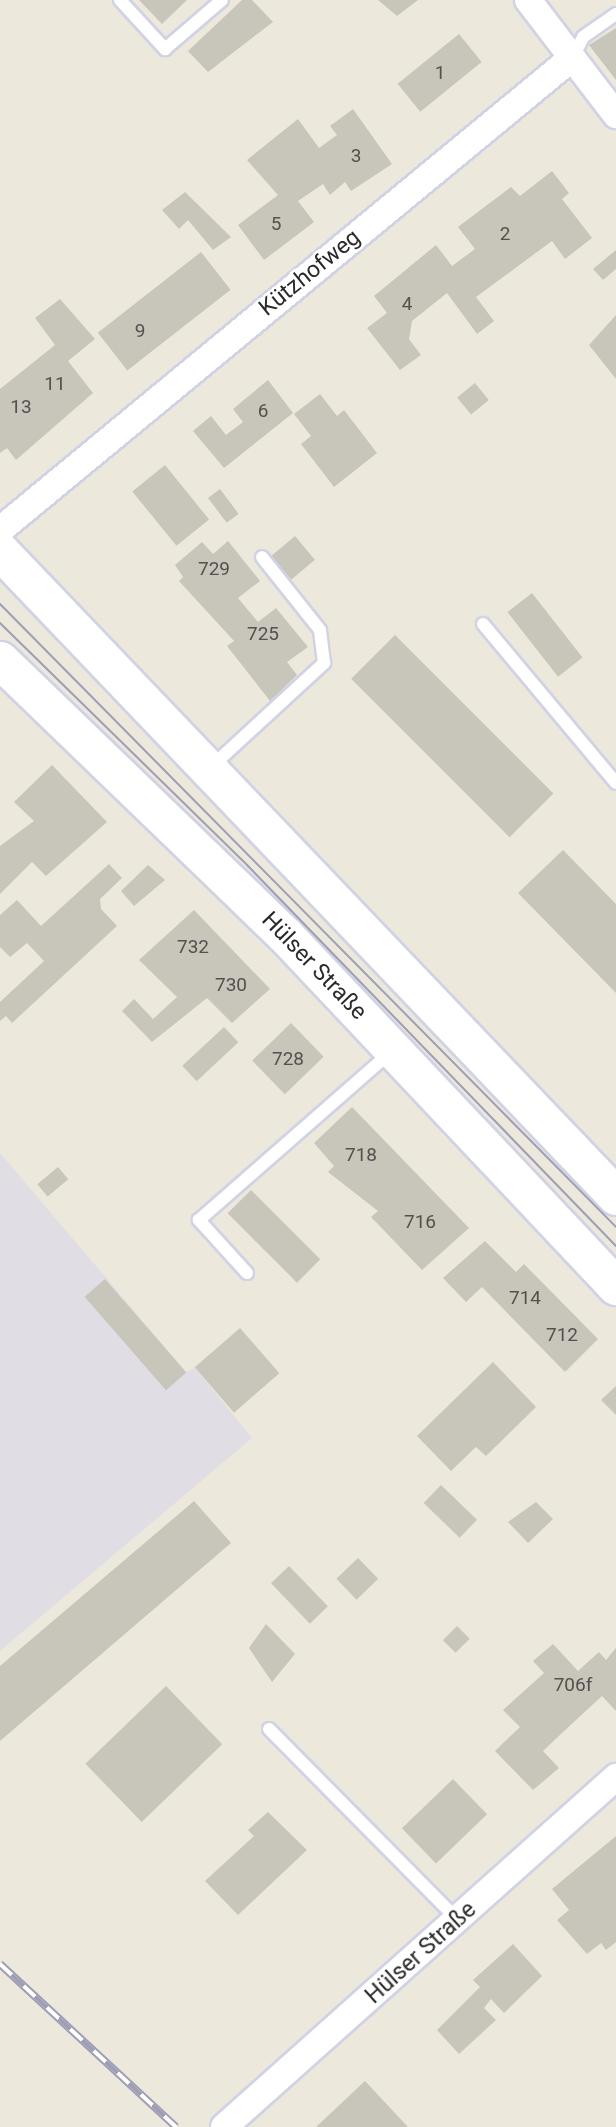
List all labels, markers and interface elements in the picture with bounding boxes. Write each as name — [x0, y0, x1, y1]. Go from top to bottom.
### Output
house number: 1 — [435, 62, 445, 84]
house number: 3 — [351, 145, 361, 167]
house number: 5 — [271, 213, 281, 235]
house number: 2 — [500, 223, 510, 245]
street label: Kützhofweg — [254, 224, 366, 322]
house number: 4 — [402, 293, 412, 315]
house number: 9 — [135, 320, 145, 342]
house number: 11 — [44, 373, 66, 395]
house number: 13 — [10, 396, 32, 418]
house number: 6 — [258, 400, 268, 422]
house number: 729 — [198, 558, 230, 580]
house number: 725 — [247, 623, 279, 645]
street label: Hülser Straße — [256, 906, 372, 1026]
house number: 732 — [177, 936, 209, 958]
house number: 730 — [215, 974, 247, 996]
house number: 728 — [272, 1048, 304, 1070]
house number: 718 — [345, 1144, 377, 1166]
house number: 716 — [404, 1211, 436, 1233]
house number: 714 — [509, 1287, 541, 1309]
house number: 712 — [546, 1324, 578, 1346]
house number: 706f — [554, 1674, 592, 1696]
street label: Hülser Straße — [360, 1896, 482, 2010]

